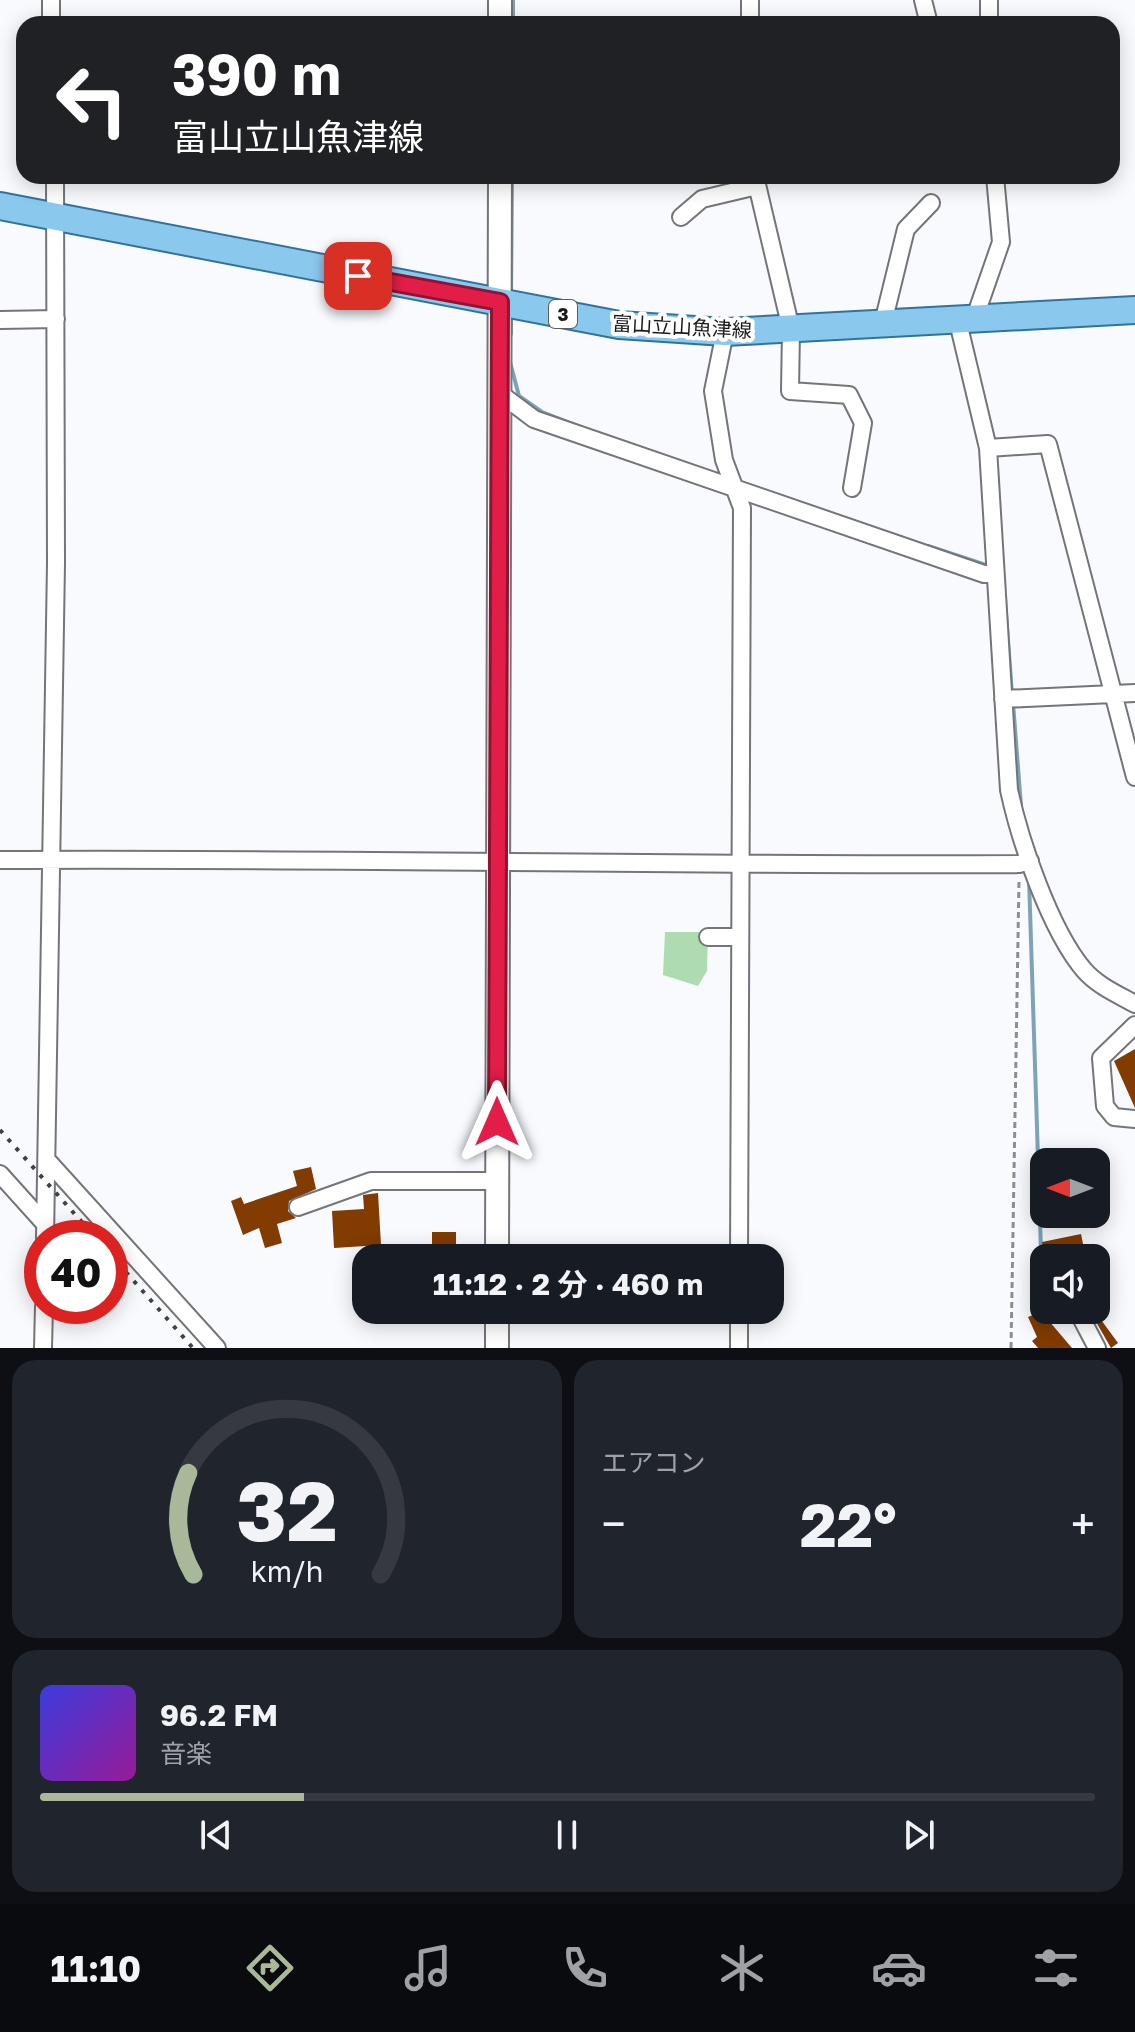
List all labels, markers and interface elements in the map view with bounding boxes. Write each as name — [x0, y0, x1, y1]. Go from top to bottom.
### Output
text: 390 m — [172, 40, 341, 107]
icon: left — [40, 48, 144, 152]
text: 富山立山魚津線 — [172, 115, 424, 158]
pin — [324, 242, 392, 310]
icon: arrive — [336, 254, 380, 298]
road number: 3 — [549, 300, 577, 328]
street label: 富山立山魚津線 — [611, 310, 753, 342]
position arrow — [455, 1080, 539, 1164]
north arrow — [1030, 1148, 1110, 1228]
map controls — [1030, 1148, 1110, 1324]
speed limit sign: 40 — [24, 1220, 128, 1324]
button: sound — [1030, 1244, 1110, 1324]
text: 11:12 · 2 分 · 460 m — [433, 1266, 703, 1302]
text: エアコン — [602, 1447, 706, 1478]
text: 32 — [236, 1459, 338, 1559]
text: 22° — [800, 1488, 897, 1560]
text: − — [602, 1497, 626, 1550]
text: + — [1071, 1497, 1095, 1550]
text: km/h — [250, 1554, 323, 1588]
text: 96.2 FM — [160, 1697, 278, 1733]
text: 音楽 — [160, 1738, 212, 1769]
icon: previous — [194, 1813, 238, 1857]
icon: pause — [545, 1813, 589, 1857]
icon: next — [897, 1813, 941, 1857]
icon: directions — [242, 1940, 298, 1996]
icon: music — [400, 1940, 456, 1996]
icon: phone — [557, 1940, 613, 1996]
icon: climate — [714, 1940, 770, 1996]
icon: car — [871, 1940, 927, 1996]
icon: filters — [1028, 1940, 1084, 1996]
text: 11:10 — [51, 1947, 141, 1990]

